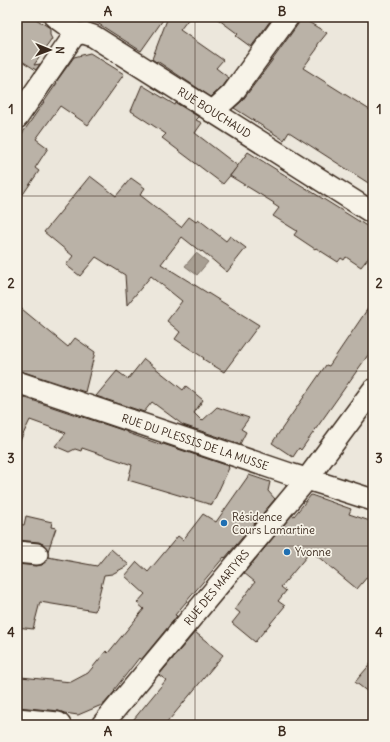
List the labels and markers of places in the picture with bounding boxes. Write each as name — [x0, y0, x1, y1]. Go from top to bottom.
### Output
place label: Résidence Cours Lamartine — [232, 510, 315, 537]
marker: Résidence Cours Lamartine — [219, 518, 229, 528]
place label: Yvonne — [295, 545, 331, 559]
marker: Yvonne — [282, 547, 292, 557]

